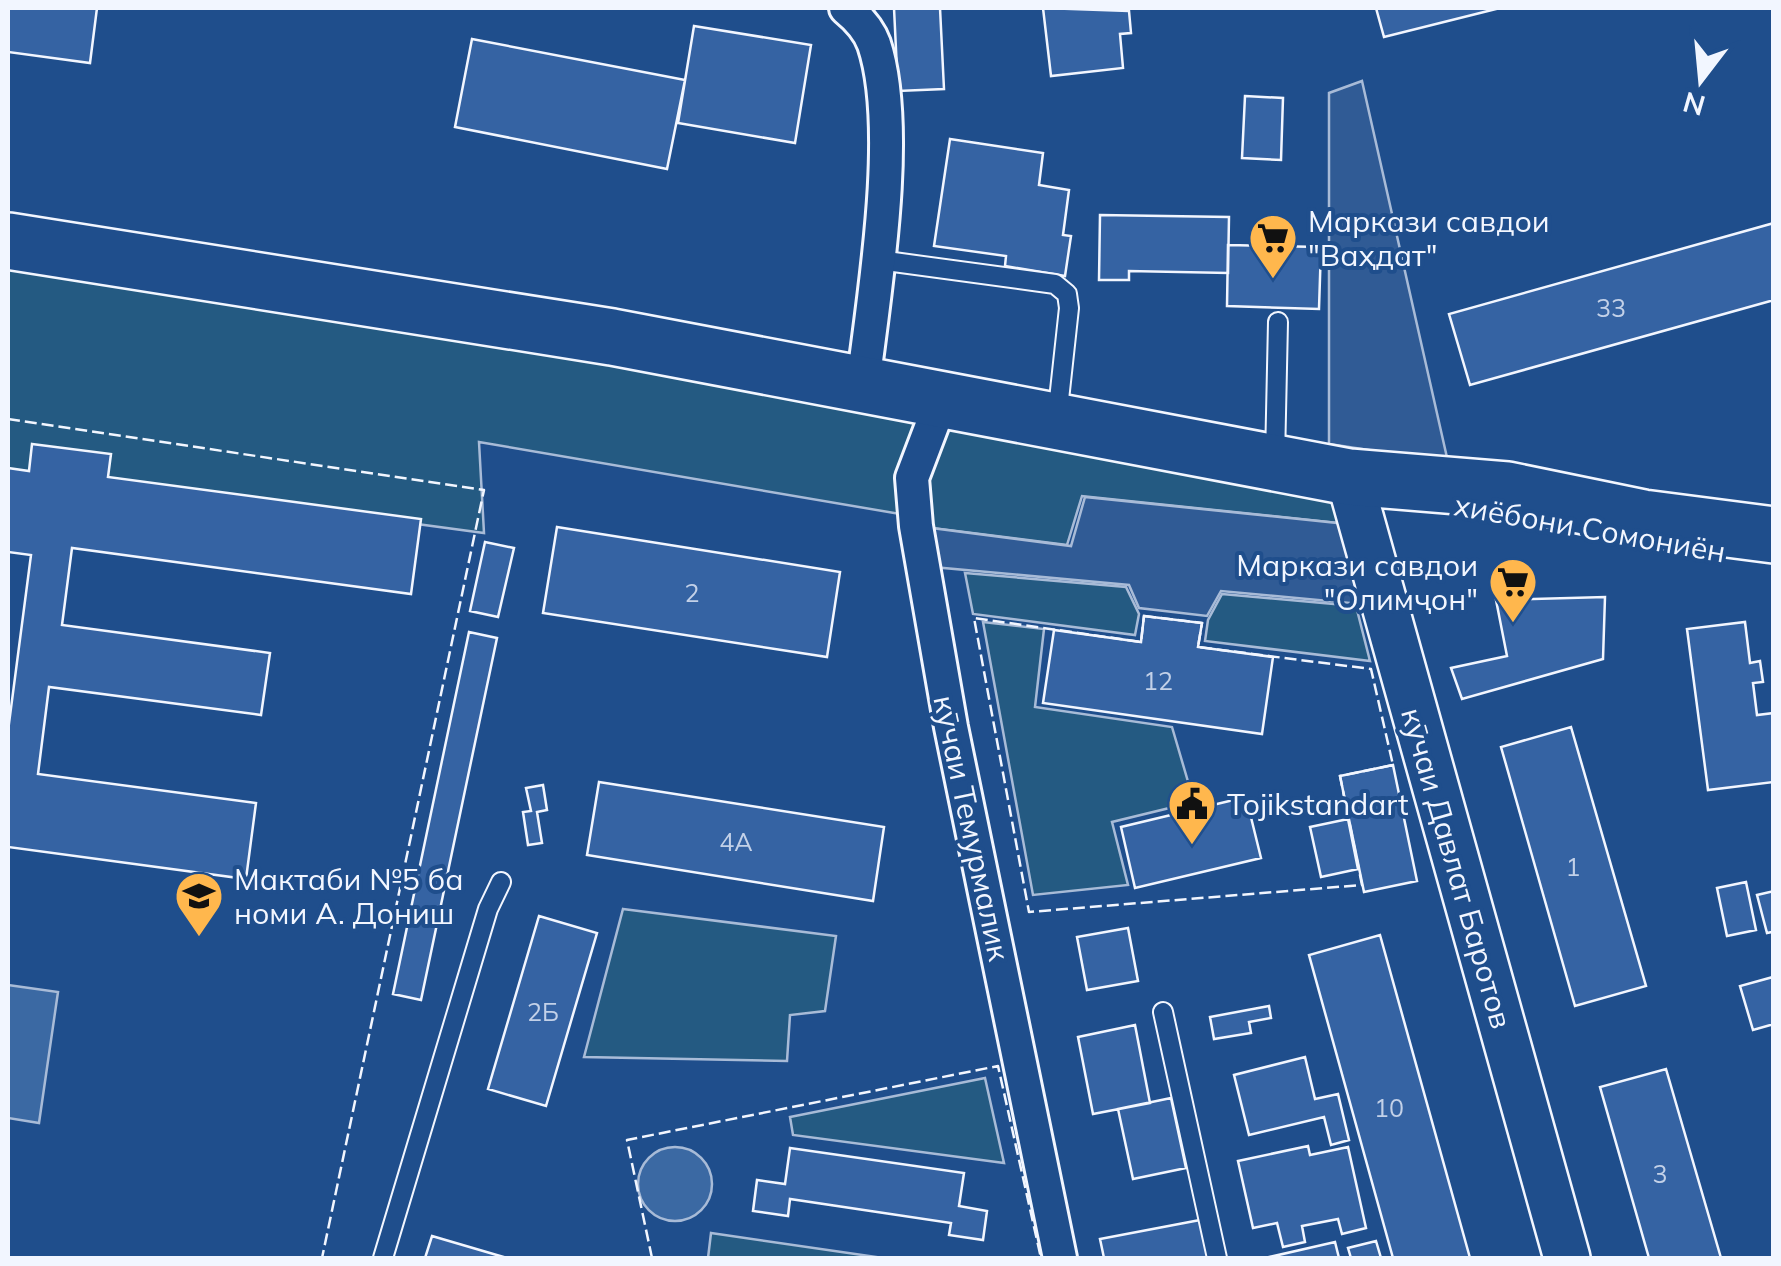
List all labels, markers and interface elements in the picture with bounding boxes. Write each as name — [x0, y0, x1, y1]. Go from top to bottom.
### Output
north arrow — [1651, 30, 1751, 130]
text: N — [1679, 85, 1709, 124]
place label: Маркази савдои "Ваҳдат" — [1308, 202, 1550, 274]
supermarket icon: Маркази савдои "Ваҳдат" — [1247, 212, 1299, 280]
house number: 33 — [1596, 292, 1626, 323]
street label: хиёбони Сомониён — [1451, 485, 1729, 571]
place label: Маркази савдои "Олимҷон" — [1236, 546, 1478, 618]
supermarket icon: Маркази савдои "Олимҷон" — [1487, 556, 1539, 624]
house number: 2 — [684, 577, 700, 608]
house number: 12 — [1143, 665, 1173, 696]
street label: кӯчаи Темурмалик — [925, 692, 1019, 965]
street label: кӯчаи Давлат Баротов — [1393, 703, 1521, 1033]
public building icon: Tojikstandart — [1166, 778, 1218, 846]
place label: Tojikstandart — [1227, 785, 1408, 823]
house number: 4А — [719, 826, 753, 857]
house number: 1 — [1565, 851, 1581, 882]
place label: Мактаби №5 ба номи А. Дониш — [234, 860, 463, 932]
school or university icon: Мактаби №5 ба номи А. Дониш — [173, 870, 225, 938]
house number: 2Б — [527, 996, 559, 1027]
house number: 10 — [1374, 1092, 1404, 1123]
house number: 3 — [1652, 1158, 1668, 1189]

